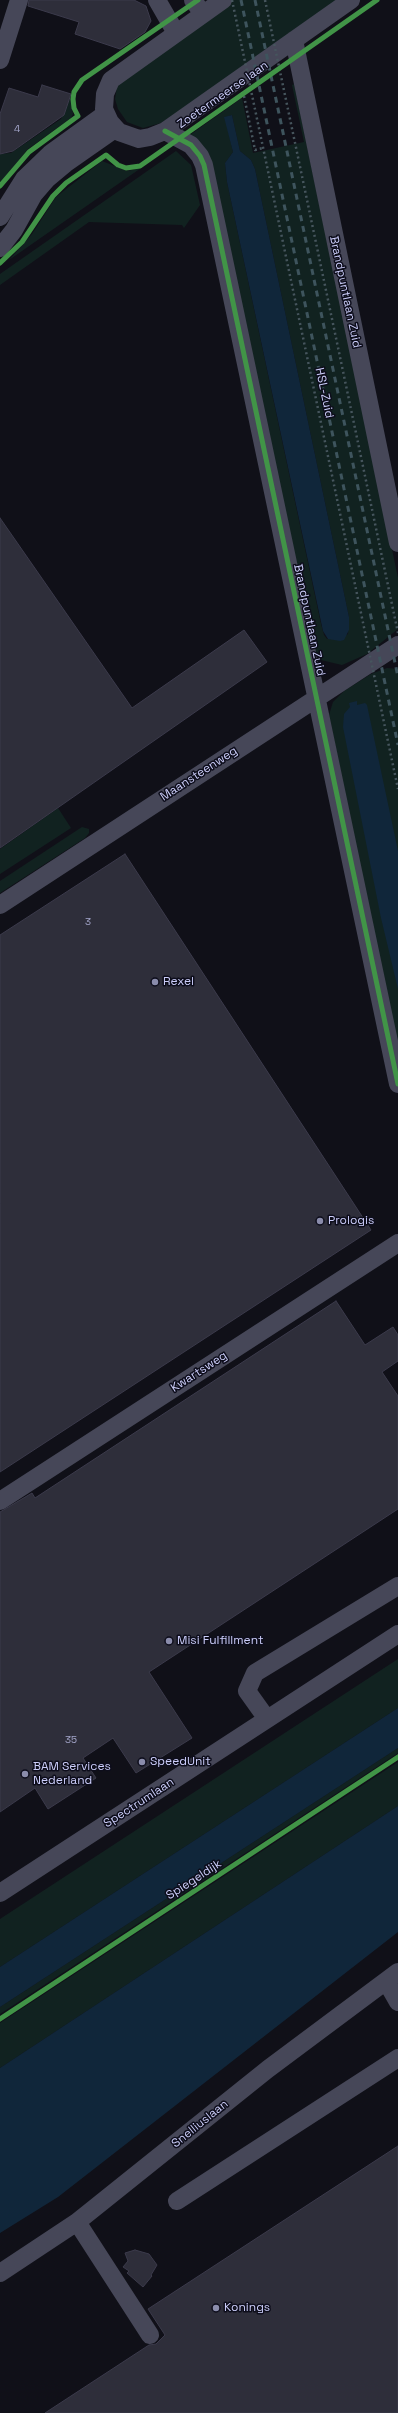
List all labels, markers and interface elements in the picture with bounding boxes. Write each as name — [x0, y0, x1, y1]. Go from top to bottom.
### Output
street label: Zoetermeerse laan — [175, 58, 271, 132]
house number: 4 — [14, 123, 20, 135]
street label: Brandpuntlaan Zuid — [326, 235, 364, 349]
street label: HSL-Zuid — [312, 366, 336, 420]
street label: Brandpuntlaan Zuid — [290, 563, 328, 677]
street label: Maansteenweg — [158, 744, 240, 804]
house number: 3 — [85, 916, 91, 928]
place label: Rexel — [163, 975, 194, 989]
marker: Rexel — [150, 977, 160, 987]
place label: Prologis — [328, 1214, 374, 1228]
marker: Prologis — [315, 1216, 325, 1226]
street label: Kwartsweg — [168, 1349, 230, 1395]
place label: Misi Fulfillment — [177, 1634, 263, 1648]
marker: Misi Fulfillment — [164, 1636, 174, 1646]
house number: 35 — [65, 1734, 77, 1746]
place label: SpeedUnit — [150, 1755, 211, 1769]
marker: SpeedUnit — [137, 1757, 147, 1767]
place label: BAM Services Nederland — [33, 1760, 111, 1788]
marker: BAM Services Nederland — [20, 1769, 30, 1779]
street label: Spectrumlaan — [101, 1775, 177, 1831]
street label: Spiegeldijk — [164, 1857, 224, 1903]
street label: Snelliuslaan — [169, 2097, 231, 2151]
place label: Konings — [224, 2301, 270, 2315]
marker: Konings — [211, 2303, 221, 2313]

